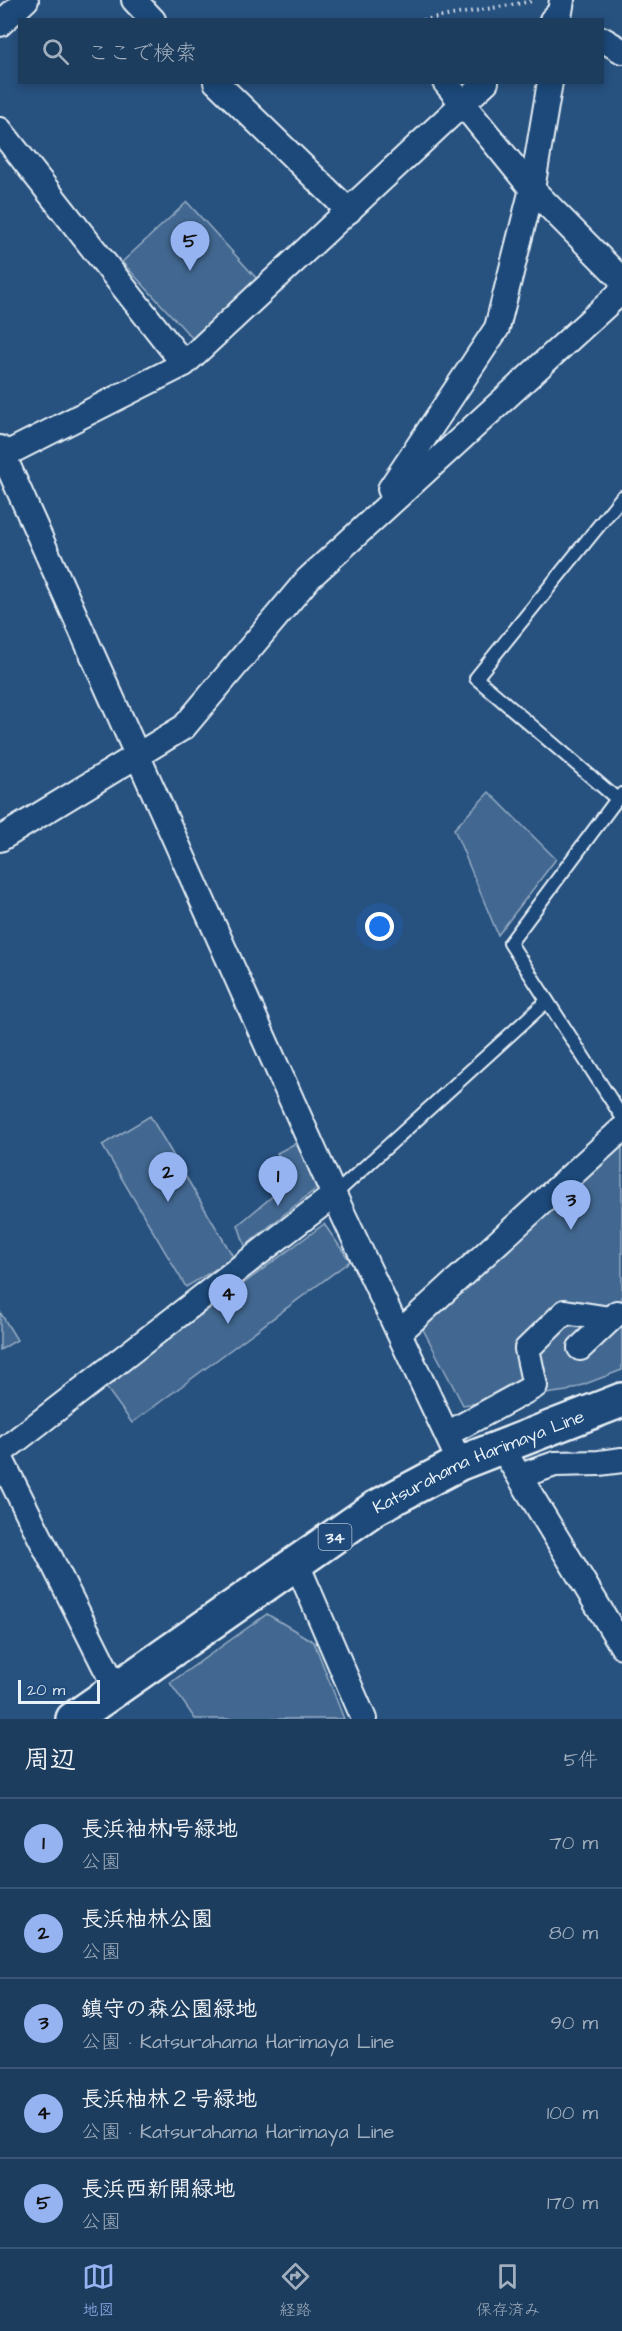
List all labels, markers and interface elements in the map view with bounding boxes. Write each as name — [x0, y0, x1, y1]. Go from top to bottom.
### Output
search box — [18, 18, 604, 84]
icon: search — [39, 35, 72, 68]
text: ここで検索 — [87, 38, 197, 69]
pin: 5 — [170, 222, 210, 271]
your location — [365, 912, 394, 941]
pin: 2 — [148, 1152, 188, 1202]
pin: 1 — [258, 1156, 298, 1206]
pin: 3 — [552, 1180, 590, 1230]
pin: 4 — [208, 1274, 248, 1324]
street label: Katsurahama Harimaya Line — [368, 1404, 588, 1520]
road number: 34 — [318, 1524, 352, 1550]
scale bar — [18, 1677, 100, 1704]
text: 20 m — [27, 1679, 65, 1701]
text: 周辺 — [24, 1742, 76, 1778]
text: 5件 — [564, 1746, 598, 1774]
text: 長浜袖林1号緑地 — [81, 1814, 238, 1845]
text: 1 — [42, 1829, 45, 1857]
text: 70 m — [550, 1829, 598, 1857]
text: 公園 — [81, 1848, 121, 1876]
text: 長浜柚林公園 — [81, 1904, 213, 1935]
text: 2 — [38, 1919, 49, 1947]
text: 80 m — [549, 1919, 598, 1947]
text: 公園 — [81, 1938, 121, 1966]
text: 鎮守の森公園緑地 — [81, 1994, 257, 2025]
text: 3 — [38, 2009, 49, 2037]
text: 90 m — [550, 2009, 598, 2037]
text: 公園 · Katsurahama Harimaya Line — [81, 2028, 394, 2056]
text: 長浜柚林２号緑地 — [81, 2084, 257, 2115]
text: 4 — [37, 2099, 50, 2127]
text: 100 m — [547, 2099, 598, 2127]
text: 公園 · Katsurahama Harimaya Line — [81, 2118, 394, 2146]
text: 長浜西新開緑地 — [81, 2174, 235, 2205]
text: 5 — [36, 2189, 51, 2217]
text: 170 m — [547, 2189, 598, 2217]
text: 公園 — [81, 2208, 121, 2236]
tab: 地図 — [82, 2260, 115, 2321]
tab: 経路 — [279, 2260, 312, 2321]
tab: 保存済み — [476, 2260, 540, 2321]

